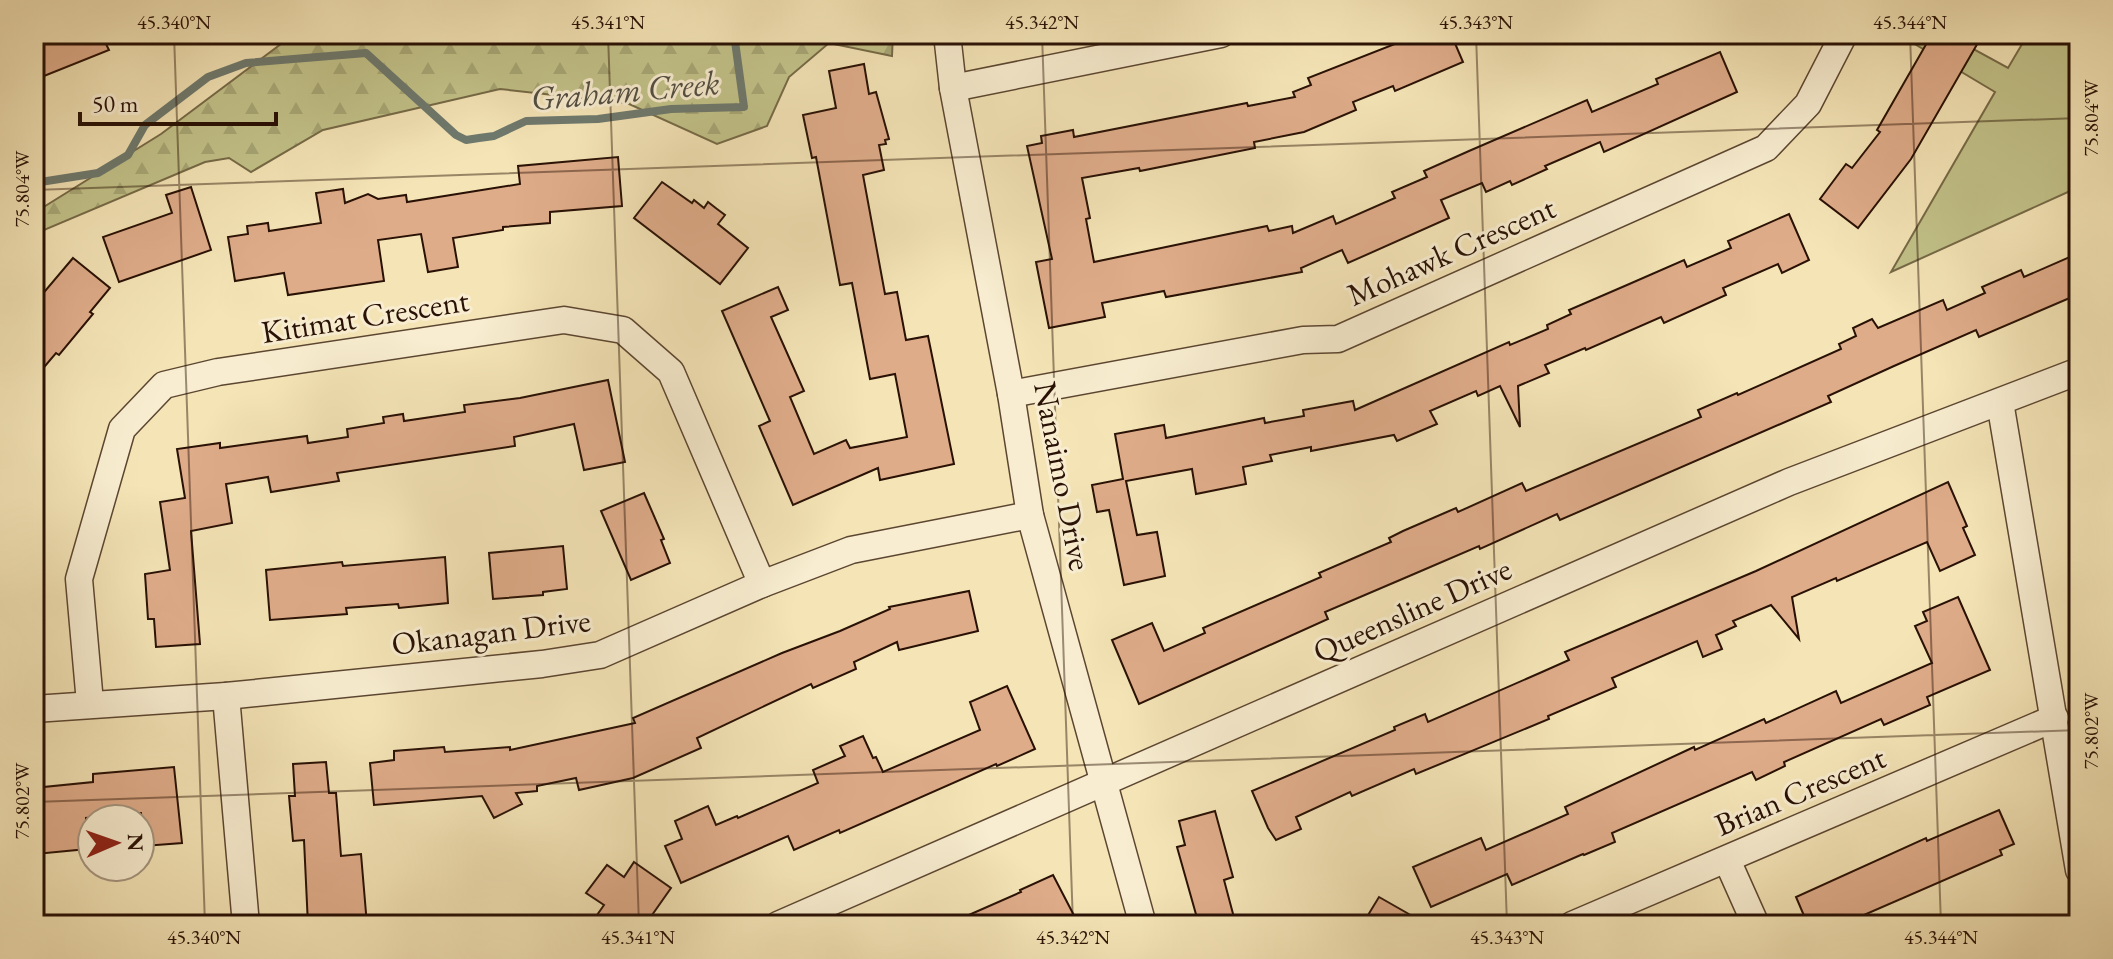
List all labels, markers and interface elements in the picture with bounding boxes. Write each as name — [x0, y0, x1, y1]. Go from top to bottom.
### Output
text: 45.340°N — [137, 9, 211, 35]
text: 45.341°N — [571, 9, 645, 35]
text: 45.342°N — [1005, 9, 1079, 35]
text: 45.343°N — [1439, 9, 1513, 35]
text: 45.344°N — [1873, 9, 1947, 35]
water label: Graham Creek — [529, 60, 721, 120]
scale bar — [80, 76, 276, 126]
text: 75.804°W — [2078, 79, 2104, 156]
text: 50 m — [92, 88, 139, 119]
text: 75.804°W — [9, 150, 35, 227]
street label: Mohawk Crescent — [1340, 186, 1562, 316]
street label: Kitimat Crescent — [258, 279, 472, 353]
street label: Nanaimo Drive — [1024, 378, 1102, 574]
street label: Queensline Drive — [1306, 548, 1518, 672]
street label: Okanagan Drive — [389, 599, 593, 665]
text: 75.802°W — [2078, 692, 2104, 769]
street label: Brian Crescent — [1708, 736, 1892, 846]
text: 75.802°W — [9, 762, 35, 839]
north arrow — [76, 803, 156, 883]
text: N — [121, 833, 150, 852]
text: 45.340°N — [167, 924, 241, 950]
text: 45.341°N — [601, 924, 675, 950]
text: 45.342°N — [1036, 924, 1110, 950]
text: 45.343°N — [1470, 924, 1544, 950]
text: 45.344°N — [1904, 924, 1978, 950]

